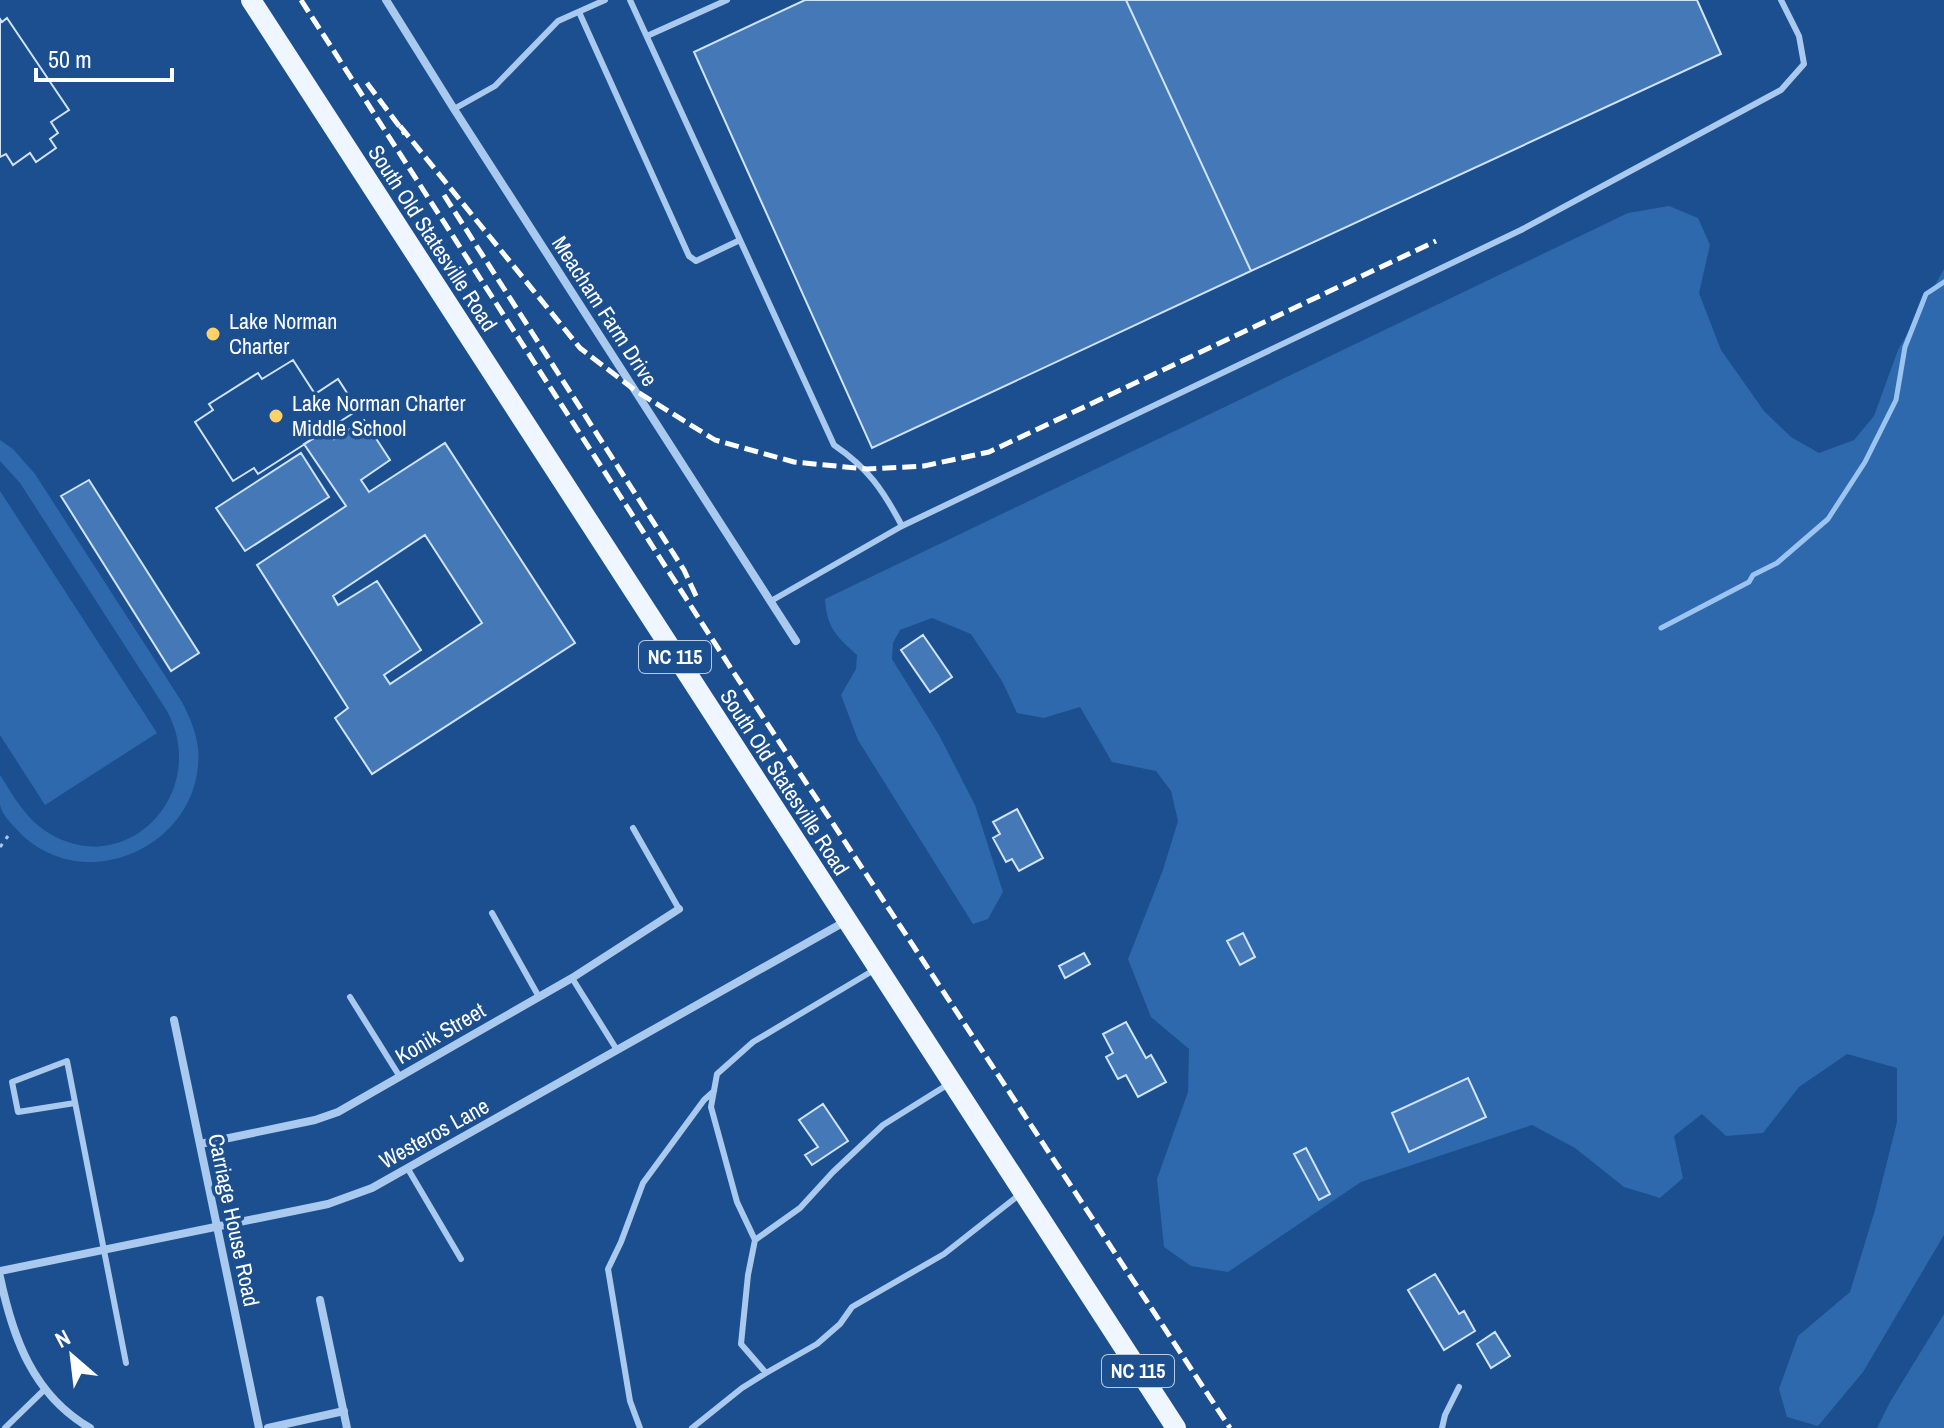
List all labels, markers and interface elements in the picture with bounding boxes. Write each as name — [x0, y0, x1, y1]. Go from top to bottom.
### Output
scale bar — [36, 32, 172, 82]
text: 50 m — [48, 43, 92, 75]
street label: South Old Statesville Road — [361, 139, 505, 337]
street label: Meacham Farm Drive — [545, 230, 665, 392]
place label: Lake Norman Charter — [229, 306, 337, 361]
marker: Lake Norman Charter — [204, 325, 222, 343]
place label: Lake Norman Charter Middle School — [292, 388, 465, 443]
marker: Lake Norman Charter Middle School — [267, 407, 285, 425]
road number: NC 115 — [639, 641, 711, 673]
street label: South Old Statesville Road — [713, 683, 857, 881]
street label: Konik Street — [390, 995, 490, 1071]
street label: Westeros Lane — [374, 1091, 494, 1175]
street label: Carriage House Road — [201, 1131, 267, 1309]
north arrow — [32, 1316, 112, 1396]
text: N — [50, 1322, 75, 1355]
road number: NC 115 — [1102, 1355, 1174, 1387]

